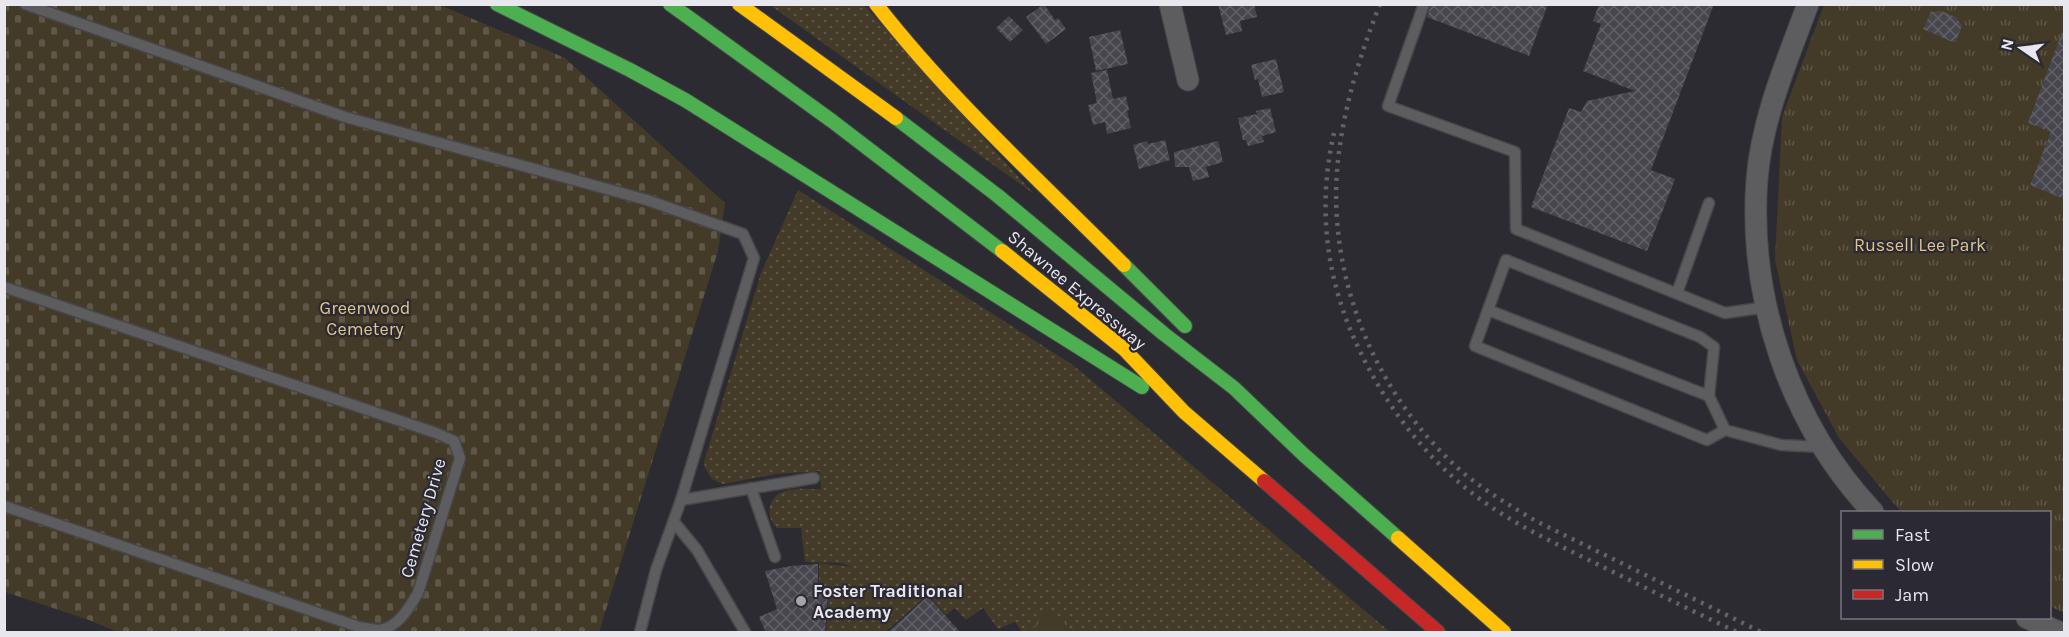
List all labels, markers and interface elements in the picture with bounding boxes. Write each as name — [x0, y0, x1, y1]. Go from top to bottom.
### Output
north arrow — [1991, 18, 2051, 78]
text: N — [1996, 37, 2018, 52]
street label: Shawnee Expressway — [1003, 226, 1151, 355]
park label: Russell Lee Park — [1854, 234, 1986, 256]
park label: Greenwood Cemetery — [320, 297, 410, 340]
street label: Cemetery Drive — [395, 456, 451, 580]
legend — [1841, 511, 2051, 619]
text: Fast — [1895, 524, 1930, 546]
text: Slow — [1895, 554, 1934, 576]
place label: Foster Traditional Academy — [813, 580, 963, 623]
text: Jam — [1895, 584, 1929, 606]
marker: Foster Traditional Academy — [794, 594, 808, 608]

